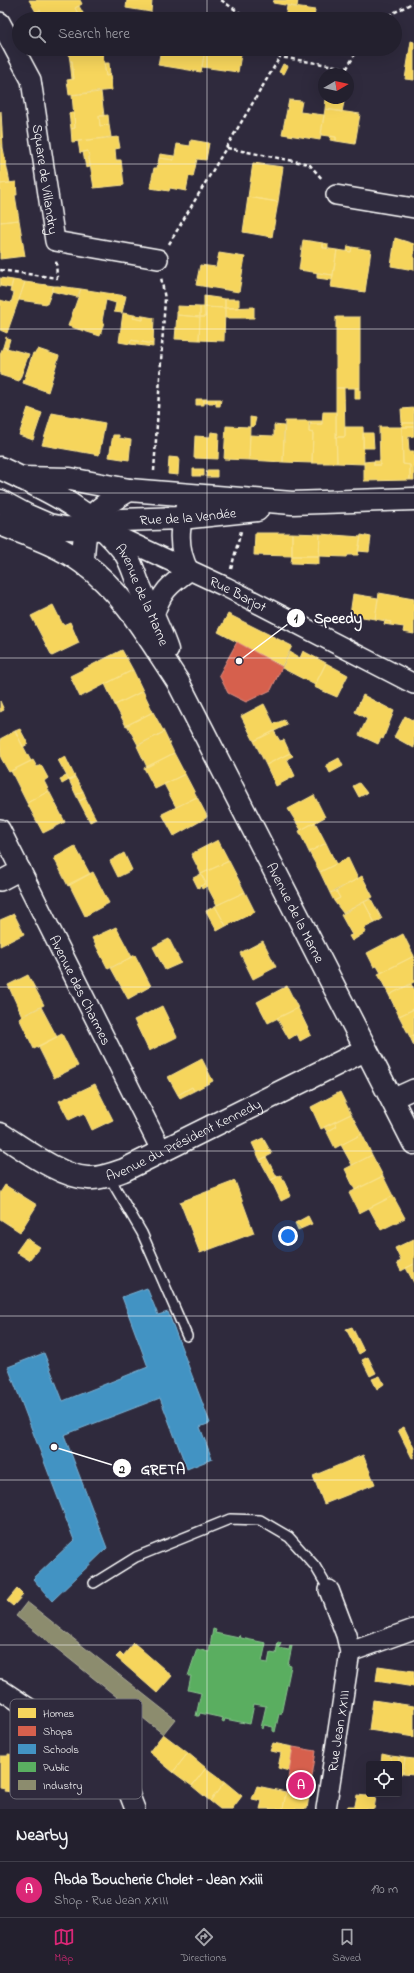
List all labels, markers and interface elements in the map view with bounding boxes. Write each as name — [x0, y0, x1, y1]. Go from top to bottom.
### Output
search box — [12, 12, 402, 56]
icon: search — [26, 23, 48, 45]
text: Search here — [58, 23, 130, 45]
north arrow — [318, 68, 354, 104]
street label: Square de Villandry — [26, 123, 63, 236]
street label: Rue de la Vendée — [139, 503, 238, 531]
street label: Avenue de la Marne — [110, 540, 174, 650]
street label: Rue Barjot — [206, 572, 270, 618]
callout: Speedy — [286, 604, 370, 631]
text: Speedy — [314, 608, 363, 632]
text: 1 — [294, 610, 298, 628]
street label: Avenue de la Marne — [260, 859, 329, 968]
street label: Avenue des Charmes — [43, 932, 116, 1049]
street label: Avenue du Président Kennedy — [104, 1094, 266, 1187]
your location — [278, 1226, 298, 1246]
callout: GRETA — [112, 1455, 193, 1482]
text: GRETA — [141, 1459, 185, 1481]
text: 2 — [118, 1461, 125, 1479]
street label: Rue Jean XXIII — [323, 1689, 356, 1774]
legend — [10, 1699, 142, 1799]
text: Homes — [43, 1706, 75, 1722]
text: Shops — [43, 1724, 73, 1740]
text: Schools — [43, 1742, 79, 1758]
text: Public — [43, 1760, 69, 1776]
map controls — [366, 1761, 402, 1797]
button: locate — [366, 1761, 402, 1797]
pin: A — [288, 1770, 314, 1800]
text: Industry — [43, 1778, 82, 1795]
text: Nearby — [16, 1823, 68, 1848]
text: Abda Boucherie Cholet - Jean Xxiii — [54, 1869, 263, 1891]
text: A — [25, 1880, 33, 1899]
text: 190 m — [371, 1880, 398, 1899]
text: Shop · Rue Jean XXIII — [54, 1891, 168, 1910]
tab: Map — [53, 1926, 75, 1966]
tab: Directions — [181, 1926, 226, 1966]
tab: Saved — [332, 1926, 361, 1966]

